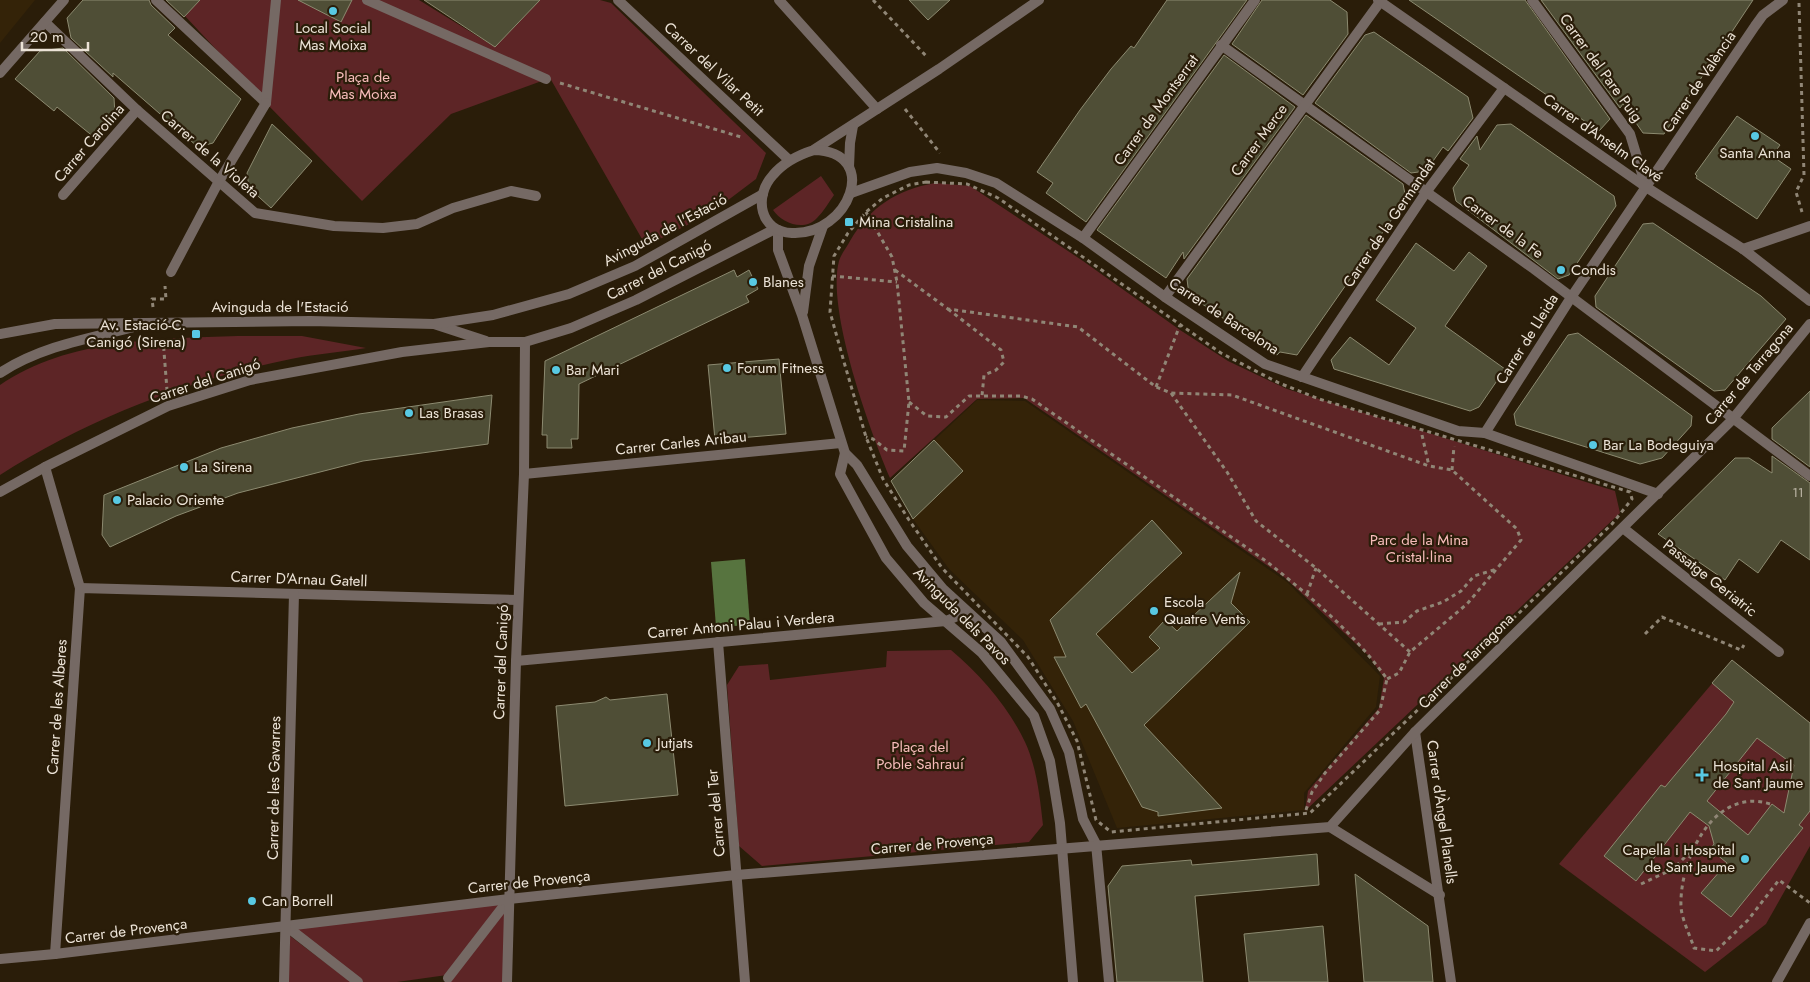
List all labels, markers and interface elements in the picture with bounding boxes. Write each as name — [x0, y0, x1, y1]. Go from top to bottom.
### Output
marker: Local Social Mas Moixa — [327, 5, 339, 17]
street label: Carrer del Pare Puig — [1554, 9, 1648, 127]
place label: Local Social Mas Moixa — [295, 17, 371, 56]
street label: Carrer del Vilar Petit — [659, 17, 769, 122]
scale bar — [22, 20, 89, 52]
text: 20 m — [30, 26, 64, 48]
street label: Carrer de València — [1657, 27, 1741, 137]
street label: Carrer de Montserrat — [1108, 50, 1204, 170]
park label: Plaça de Mas Moixa — [329, 66, 397, 105]
street label: Carrer d'Anselm Clavé — [1539, 88, 1668, 188]
street label: Carrer Carolina — [49, 99, 129, 187]
street label: Carrer Merce — [1225, 99, 1293, 181]
street label: Carrer de la Violeta — [156, 105, 264, 203]
marker: Santa Anna — [1749, 130, 1761, 142]
place label: Santa Anna — [1719, 142, 1791, 164]
street label: Carrer de la Germandat — [1338, 154, 1441, 292]
street label: Avinguda de l'Estació — [599, 188, 731, 272]
street label: Carrer de la Fe — [1458, 190, 1548, 264]
place label: Mina Cristalina — [859, 211, 953, 233]
marker: Mina Cristalina — [843, 216, 855, 228]
street label: Carrer del Canigó — [603, 234, 715, 306]
place label: Condis — [1571, 259, 1616, 281]
marker: Condis — [1555, 264, 1567, 276]
place label: Blanes — [763, 271, 804, 293]
street label: Carrer de Barcelona — [1164, 272, 1284, 360]
marker: Blanes — [747, 276, 759, 288]
street label: Carrer de Lleida — [1490, 289, 1564, 389]
street label: Avinguda de l'Estació — [211, 296, 349, 318]
place label: Av. Estació-C. Canigó (Sirena) — [86, 314, 186, 353]
street label: Carrer de Tarragona — [1700, 318, 1798, 430]
marker: Av. Estació-C. Canigó (Sirena) — [190, 328, 202, 340]
street label: Carrer del Canigó — [147, 353, 263, 409]
place label: Forum Fitness — [737, 357, 824, 379]
place label: Bar Mari — [566, 359, 620, 381]
marker: Forum Fitness — [721, 362, 733, 374]
marker: Bar Mari — [550, 364, 562, 376]
place label: Las Brasas — [419, 402, 484, 424]
marker: Las Brasas — [403, 407, 415, 419]
street label: Carrer Carles Aribau — [614, 425, 748, 461]
place label: Bar La Bodeguiya — [1603, 434, 1714, 456]
marker: Bar La Bodeguiya — [1587, 439, 1599, 451]
place label: La Sirena — [194, 456, 252, 478]
marker: La Sirena — [178, 461, 190, 473]
house number: 11 — [1793, 484, 1803, 502]
place label: Palacio Oriente — [127, 489, 225, 511]
marker: Palacio Oriente — [111, 494, 123, 506]
park label: Parc de la Mina Cristal·lina — [1370, 529, 1468, 568]
street label: Passatge Geriatric — [1658, 534, 1762, 622]
street label: Avinguda dels Pavos — [908, 562, 1016, 670]
street label: Carrer D'Arnau Gatell — [230, 566, 368, 592]
place label: Escola Quatre Vents — [1164, 591, 1246, 630]
street label: Carrer del Canigó — [488, 604, 514, 720]
marker: Escola Quatre Vents — [1148, 605, 1160, 617]
street label: Carrer Antoni Palau i Verdera — [647, 606, 835, 644]
street label: Carrer de Tarragona — [1413, 608, 1519, 714]
street label: Carrer de les Alberes — [41, 639, 73, 775]
street label: Carrer de les Gavarres — [262, 716, 286, 860]
place label: Jutjats — [655, 732, 693, 754]
park label: Plaça del Poble Sahrauí — [876, 736, 965, 775]
marker: Jutjats — [641, 737, 653, 749]
street label: Carrer d'Àngel Planells — [1421, 739, 1463, 885]
place label: Hospital Asil de Sant Jaume — [1713, 755, 1804, 794]
street label: Carrer del Ter — [701, 768, 731, 858]
marker: Hospital Asil de Sant Jaume — [1695, 768, 1709, 782]
street label: Carrer de Provença — [870, 828, 994, 860]
place label: Capella i Hospital de Sant Jaume — [1623, 839, 1735, 878]
marker: Capella i Hospital de Sant Jaume — [1739, 853, 1751, 865]
street label: Carrer de Provença — [467, 865, 591, 899]
place label: Can Borrell — [262, 890, 333, 912]
marker: Can Borrell — [246, 895, 258, 907]
street label: Carrer de Provença — [64, 913, 188, 949]

